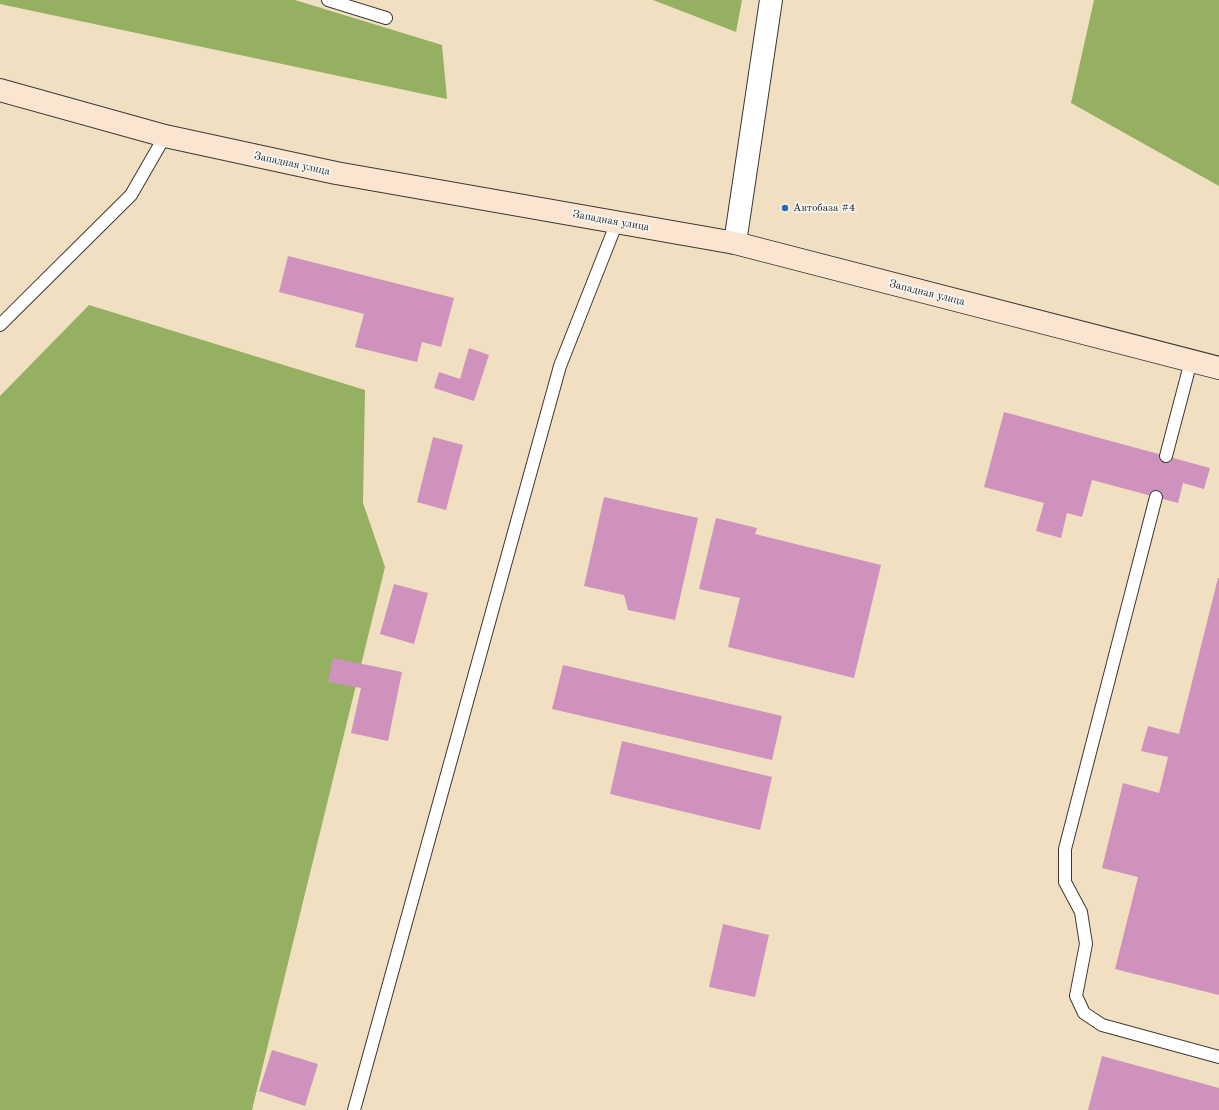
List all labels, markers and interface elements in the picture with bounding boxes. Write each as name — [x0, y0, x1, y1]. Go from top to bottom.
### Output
street label: Западная улица — [253, 149, 331, 179]
place label: Автобаза #4 — [793, 201, 855, 215]
marker: Автобаза #4 — [780, 203, 790, 213]
street label: Западная улица — [572, 208, 650, 234]
street label: Западная улица — [888, 277, 966, 309]

